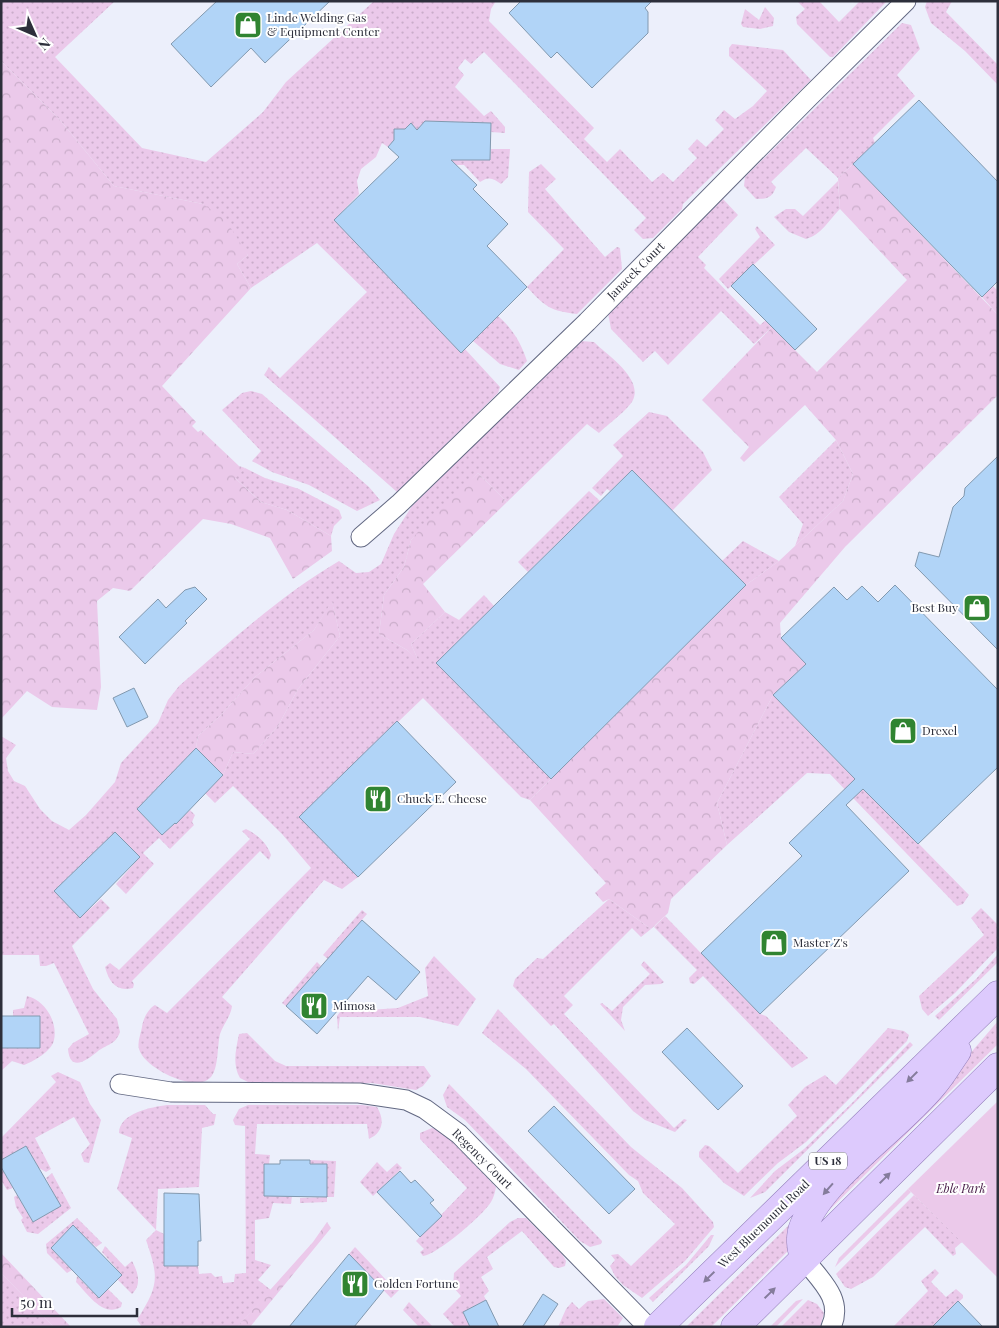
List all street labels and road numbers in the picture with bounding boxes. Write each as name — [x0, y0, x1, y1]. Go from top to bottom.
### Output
street label: Janacek Court — [602, 237, 668, 303]
street label: Regency Court — [449, 1125, 517, 1192]
road number: US 18 — [809, 1152, 847, 1170]
street label: West Bluemound Road — [714, 1175, 812, 1272]

